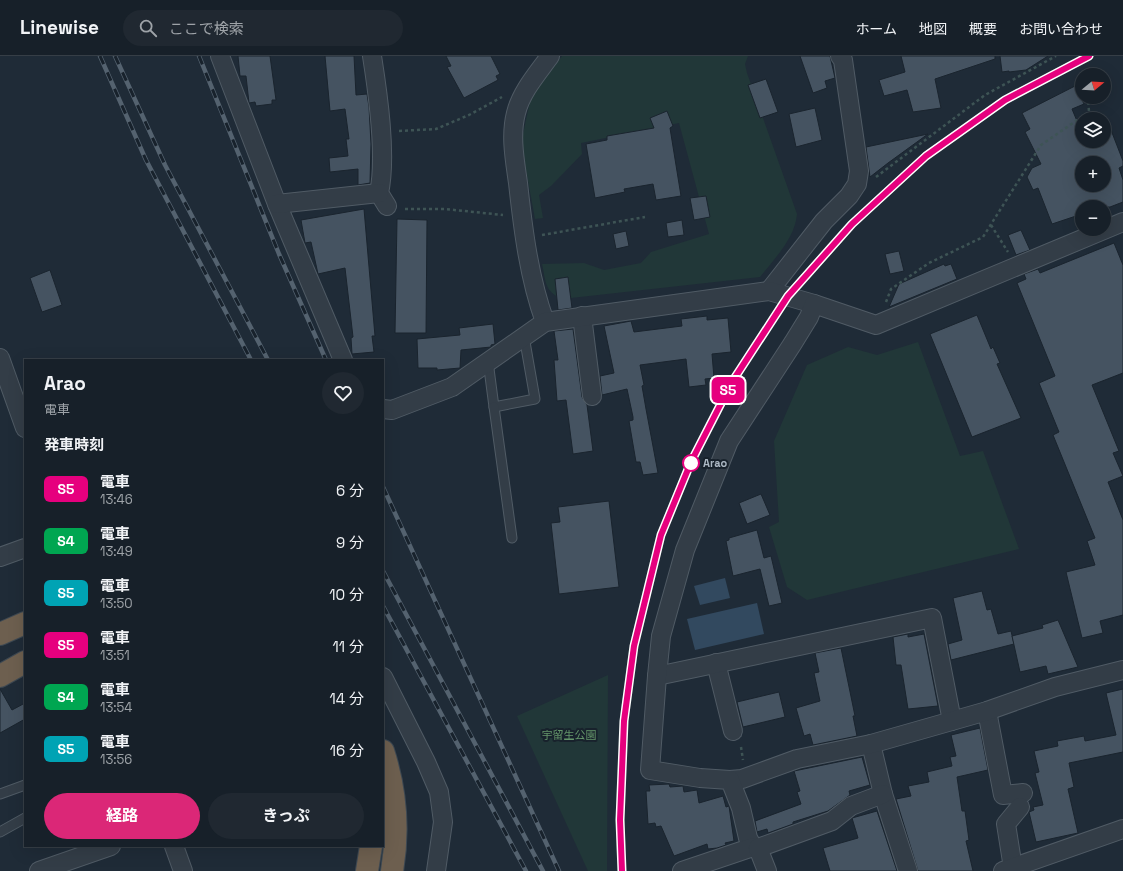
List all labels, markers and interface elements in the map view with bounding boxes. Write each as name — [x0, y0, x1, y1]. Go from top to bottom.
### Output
search box — [123, 10, 403, 46]
text: Linewise — [20, 15, 99, 40]
icon: search — [137, 17, 159, 39]
text: ここで検索 — [169, 19, 244, 38]
text: ホーム — [855, 20, 897, 38]
text: 地図 — [919, 20, 947, 38]
text: 概要 — [969, 20, 997, 38]
text: お問い合わせ — [1019, 20, 1103, 38]
north arrow — [1075, 68, 1111, 104]
map controls — [1075, 68, 1111, 236]
button: layers — [1075, 112, 1111, 148]
button: + — [1075, 156, 1111, 192]
button: − — [1075, 200, 1111, 236]
text: Arao — [44, 371, 86, 396]
button: heart — [322, 372, 364, 414]
line badge: S5 — [710, 377, 746, 403]
text: S5 — [720, 381, 736, 399]
text: 電車 — [44, 401, 70, 418]
text: 発車時刻 — [44, 435, 104, 454]
marker: Arao — [682, 454, 700, 472]
place label: Arao — [703, 456, 727, 470]
text: 電車 — [100, 472, 130, 491]
text: S5 — [58, 480, 74, 498]
text: 6 分 — [336, 481, 364, 500]
text: 13:46 — [100, 491, 133, 508]
text: 電車 — [100, 524, 130, 543]
text: S4 — [57, 532, 75, 550]
text: 9 分 — [336, 533, 364, 552]
text: 13:49 — [100, 543, 133, 560]
text: 電車 — [100, 576, 130, 595]
text: S5 — [58, 584, 74, 602]
text: 10 分 — [329, 585, 364, 604]
text: 13:50 — [100, 595, 133, 612]
text: 電車 — [100, 628, 130, 647]
text: S5 — [58, 636, 74, 654]
text: 11 分 — [333, 637, 364, 656]
text: 13:51 — [100, 647, 130, 664]
text: 電車 — [100, 680, 130, 699]
text: S4 — [57, 688, 75, 706]
text: 14 分 — [329, 689, 364, 708]
text: 13:54 — [100, 699, 133, 716]
park label: 宇留生公園 — [542, 728, 597, 742]
text: 電車 — [100, 732, 130, 751]
text: S5 — [58, 740, 74, 758]
text: 16 分 — [330, 741, 364, 760]
text: 13:56 — [100, 751, 132, 768]
button: 経路 — [44, 793, 200, 839]
button: きっぷ — [208, 793, 364, 839]

